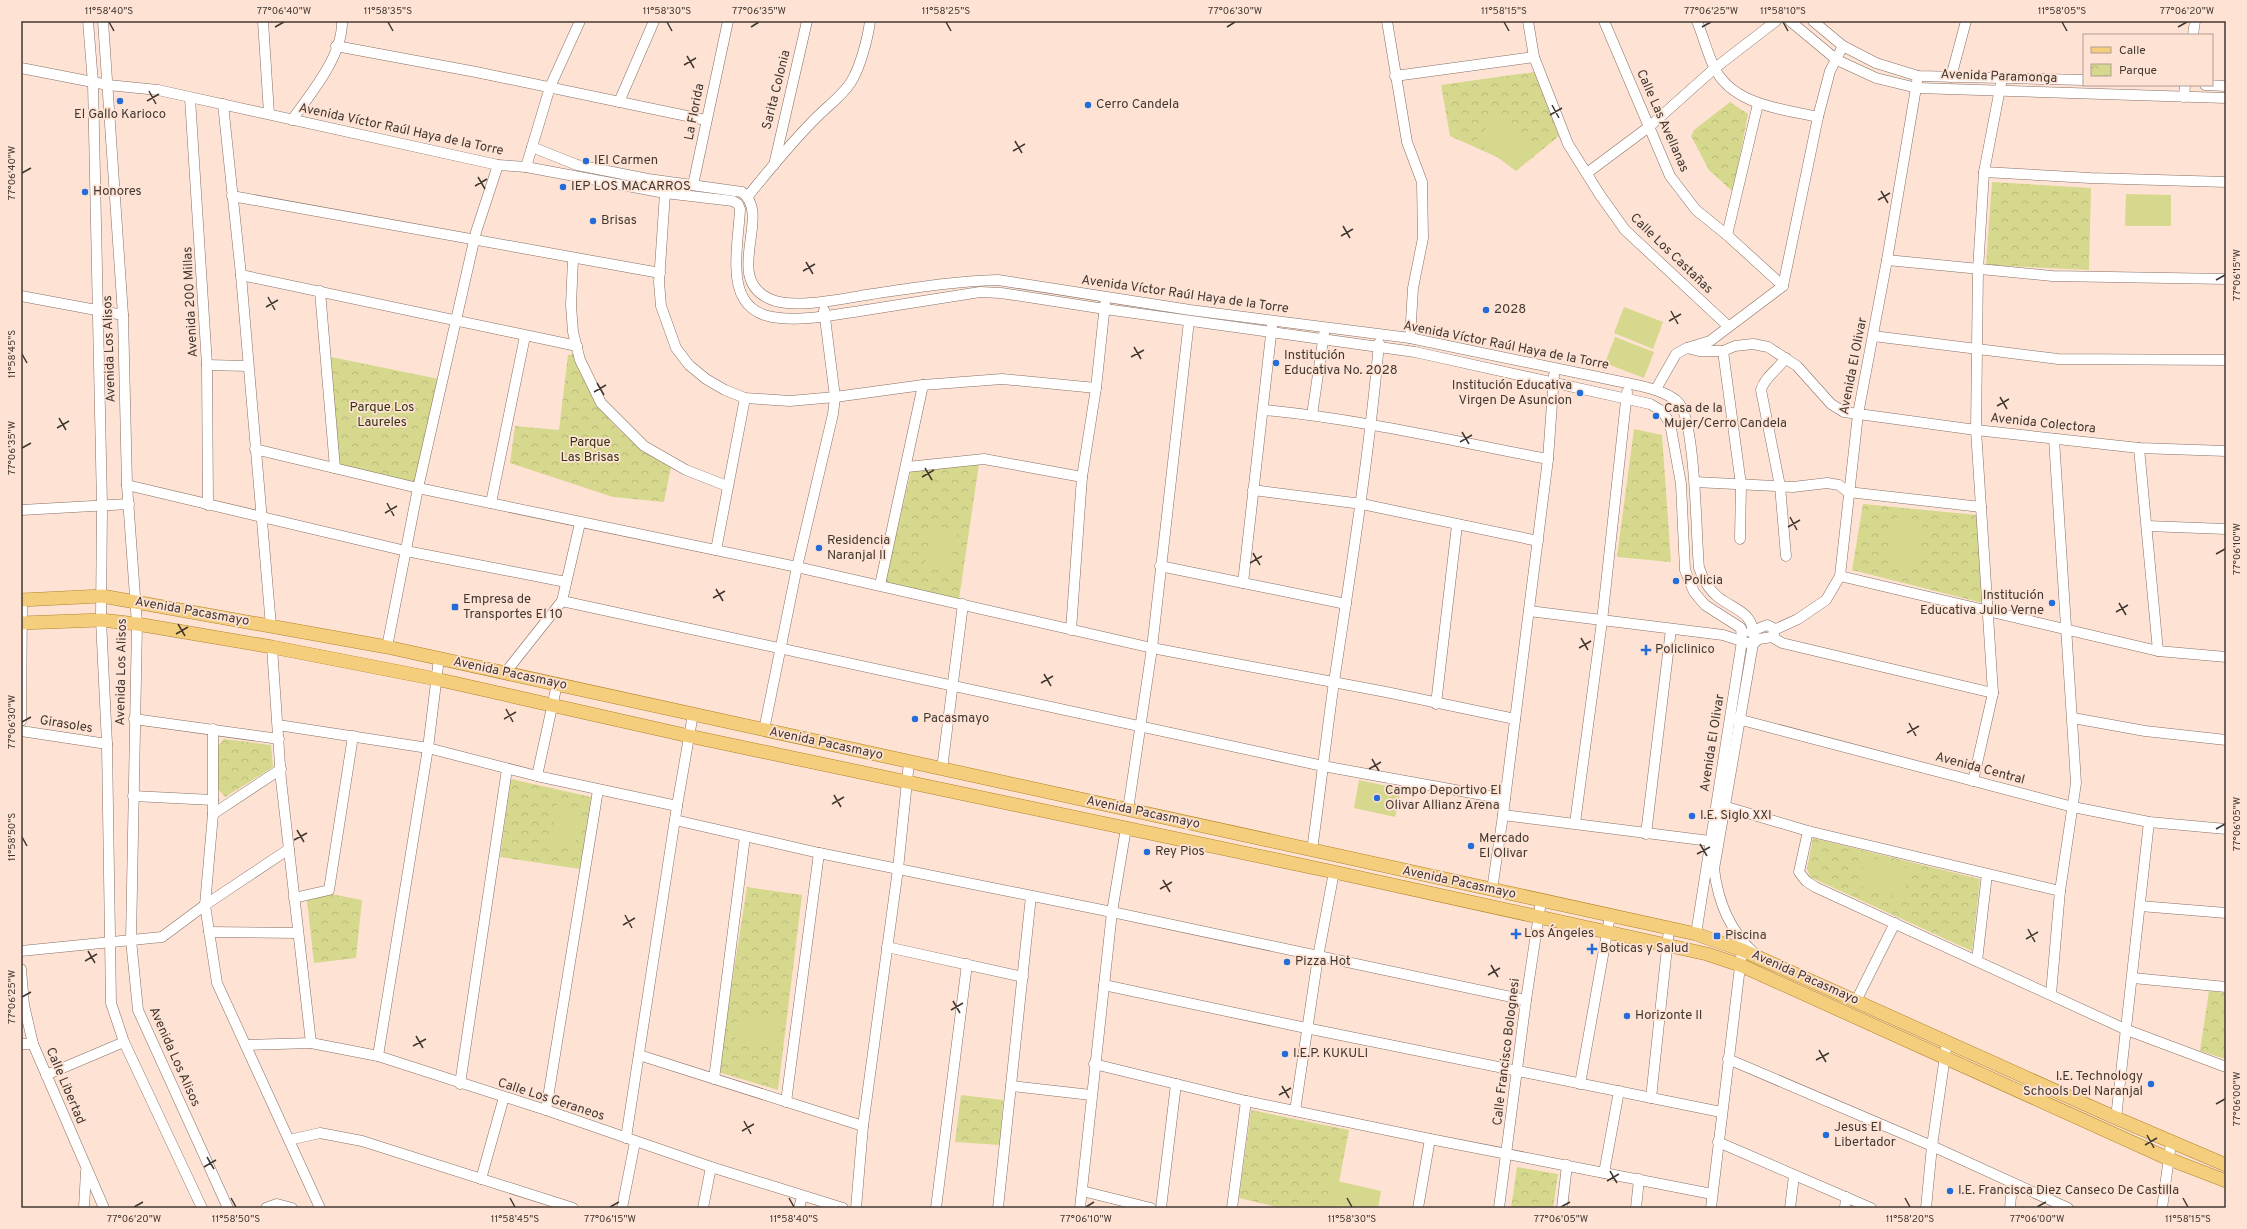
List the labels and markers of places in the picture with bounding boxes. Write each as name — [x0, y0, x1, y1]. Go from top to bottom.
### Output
marker: El Gallo Karioco — [115, 96, 125, 106]
place label: Cerro Candela — [1096, 97, 1179, 113]
marker: Cerro Candela — [1083, 100, 1093, 110]
place label: El Gallo Karioco — [74, 107, 166, 123]
place label: IEI Carmen — [594, 153, 658, 169]
marker: IEI Carmen — [581, 156, 591, 166]
place label: IEP LOS MACARROS — [571, 179, 691, 195]
marker: IEP LOS MACARROS — [558, 182, 568, 192]
place label: Honores — [93, 184, 142, 200]
marker: Honores — [80, 187, 90, 197]
place label: Brisas — [601, 213, 637, 229]
marker: Brisas — [588, 216, 598, 226]
place label: 2028 — [1494, 302, 1526, 318]
marker: 2028 — [1481, 305, 1491, 315]
place label: Institución Educativa No. 2028 — [1284, 348, 1398, 379]
marker: Institución Educativa No. 2028 — [1271, 358, 1281, 368]
place label: Institución Educativa Virgen De Asuncion — [1452, 378, 1572, 409]
marker: Institución Educativa Virgen De Asuncion — [1575, 388, 1585, 398]
place label: Casa de la Mujer/Cerro Candela — [1664, 401, 1787, 432]
marker: Casa de la Mujer/Cerro Candela — [1651, 411, 1661, 421]
place label: Residencia Naranjal II — [827, 533, 890, 564]
marker: Residencia Naranjal II — [814, 543, 824, 553]
place label: Policia — [1684, 573, 1723, 589]
marker: Policia — [1671, 576, 1681, 586]
place label: Institución Educativa Julio Verne — [1920, 588, 2044, 619]
place label: Empresa de Transportes El 10 — [463, 592, 563, 623]
marker: Institución Educativa Julio Verne — [2047, 598, 2057, 608]
marker: Empresa de Transportes El 10 — [450, 602, 460, 612]
place label: Policlinico — [1655, 642, 1715, 658]
marker: Policlinico — [1640, 644, 1652, 656]
place label: Pacasmayo — [923, 711, 989, 727]
marker: Pacasmayo — [910, 714, 920, 724]
place label: Campo Deportivo El Olivar Allianz Arena — [1385, 783, 1501, 814]
marker: Campo Deportivo El Olivar Allianz Arena — [1372, 793, 1382, 803]
place label: I.E. Siglo XXI — [1700, 808, 1772, 824]
marker: I.E. Siglo XXI — [1687, 811, 1697, 821]
place label: Mercado El Olivar — [1479, 831, 1529, 862]
marker: Mercado El Olivar — [1466, 841, 1476, 851]
place label: Rey Pios — [1155, 844, 1205, 860]
marker: Rey Pios — [1142, 847, 1152, 857]
place label: Los Ángeles — [1524, 924, 1594, 942]
place label: Piscina — [1725, 928, 1766, 944]
marker: Los Ángeles — [1511, 929, 1521, 939]
marker: Piscina — [1712, 931, 1722, 941]
place label: Boticas y Salud — [1600, 941, 1689, 957]
marker: Boticas y Salud — [1587, 944, 1597, 954]
place label: Pizza Hot — [1295, 954, 1351, 970]
marker: Pizza Hot — [1282, 957, 1292, 967]
place label: Horizonte II — [1635, 1008, 1703, 1024]
marker: Horizonte II — [1622, 1011, 1632, 1021]
place label: I.E.P. KUKULI — [1293, 1046, 1368, 1062]
marker: I.E.P. KUKULI — [1280, 1049, 1290, 1059]
place label: I.E. Technology Schools Del Naranjal — [2023, 1069, 2143, 1100]
marker: I.E. Technology Schools Del Naranjal — [2146, 1079, 2156, 1089]
place label: Jesus El Libertador — [1834, 1120, 1896, 1151]
marker: Jesus El Libertador — [1821, 1130, 1831, 1140]
place label: I.E. Francisca Diez Canseco De Castilla — [1958, 1183, 2179, 1199]
marker: I.E. Francisca Diez Canseco De Castilla — [1945, 1186, 1955, 1196]

